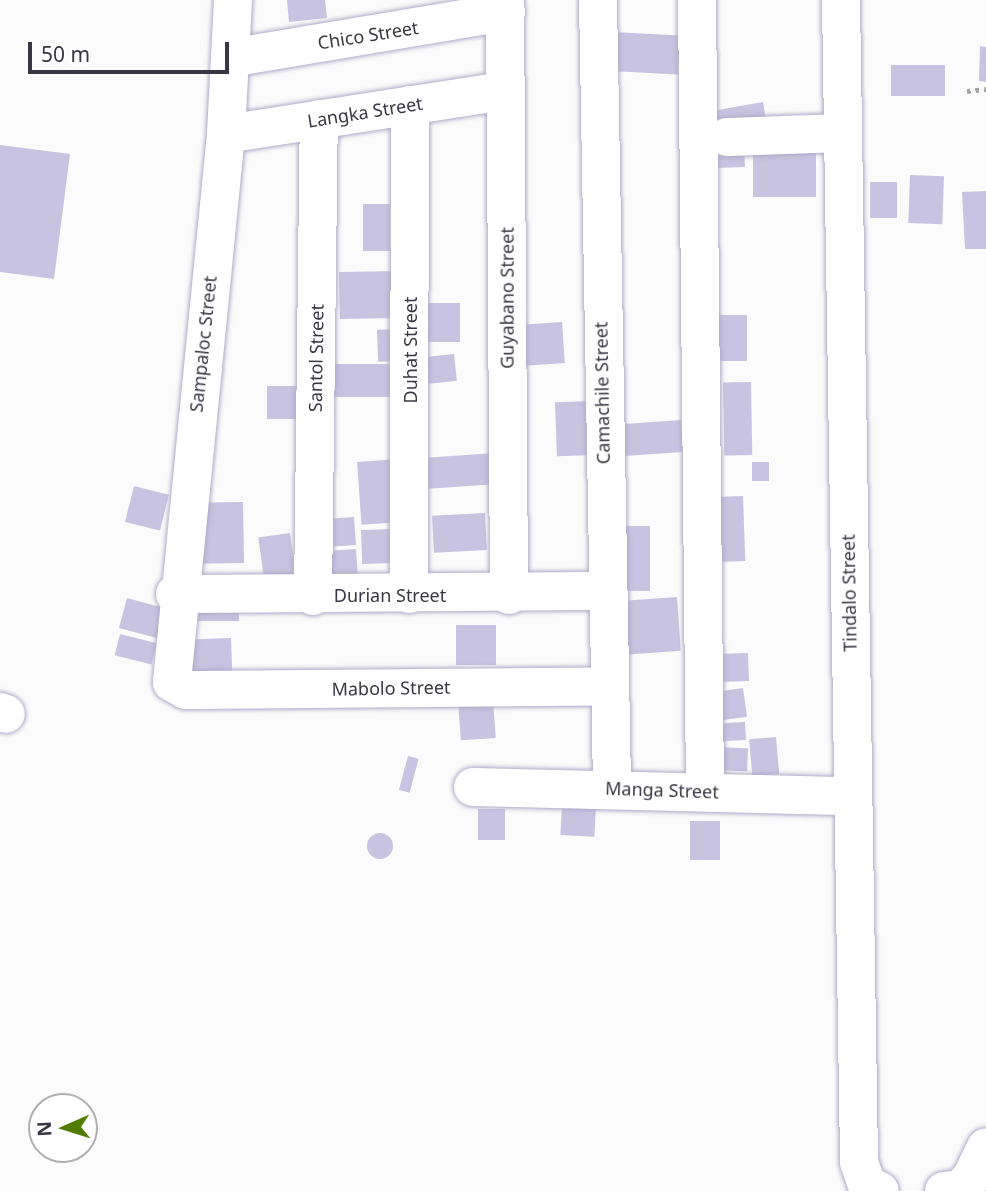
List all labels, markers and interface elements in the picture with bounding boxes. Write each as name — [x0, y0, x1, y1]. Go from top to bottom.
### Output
street label: Chico Street — [316, 16, 420, 54]
scale bar — [32, 28, 233, 72]
text: 50 m — [41, 40, 90, 68]
street label: Langka Street — [306, 92, 424, 132]
street label: Guyabano Street — [496, 227, 518, 369]
street label: Sampaloc Street — [185, 275, 221, 413]
street label: Duhat Street — [399, 297, 421, 403]
street label: Santol Street — [304, 304, 328, 412]
street label: Camachile Street — [590, 322, 614, 464]
street label: Tindalo Street — [837, 534, 861, 652]
street label: Durian Street — [334, 584, 446, 606]
street label: Mabolo Street — [331, 676, 451, 700]
street label: Manga Street — [605, 777, 719, 803]
north arrow — [28, 1093, 98, 1163]
text: N — [31, 1121, 57, 1137]

